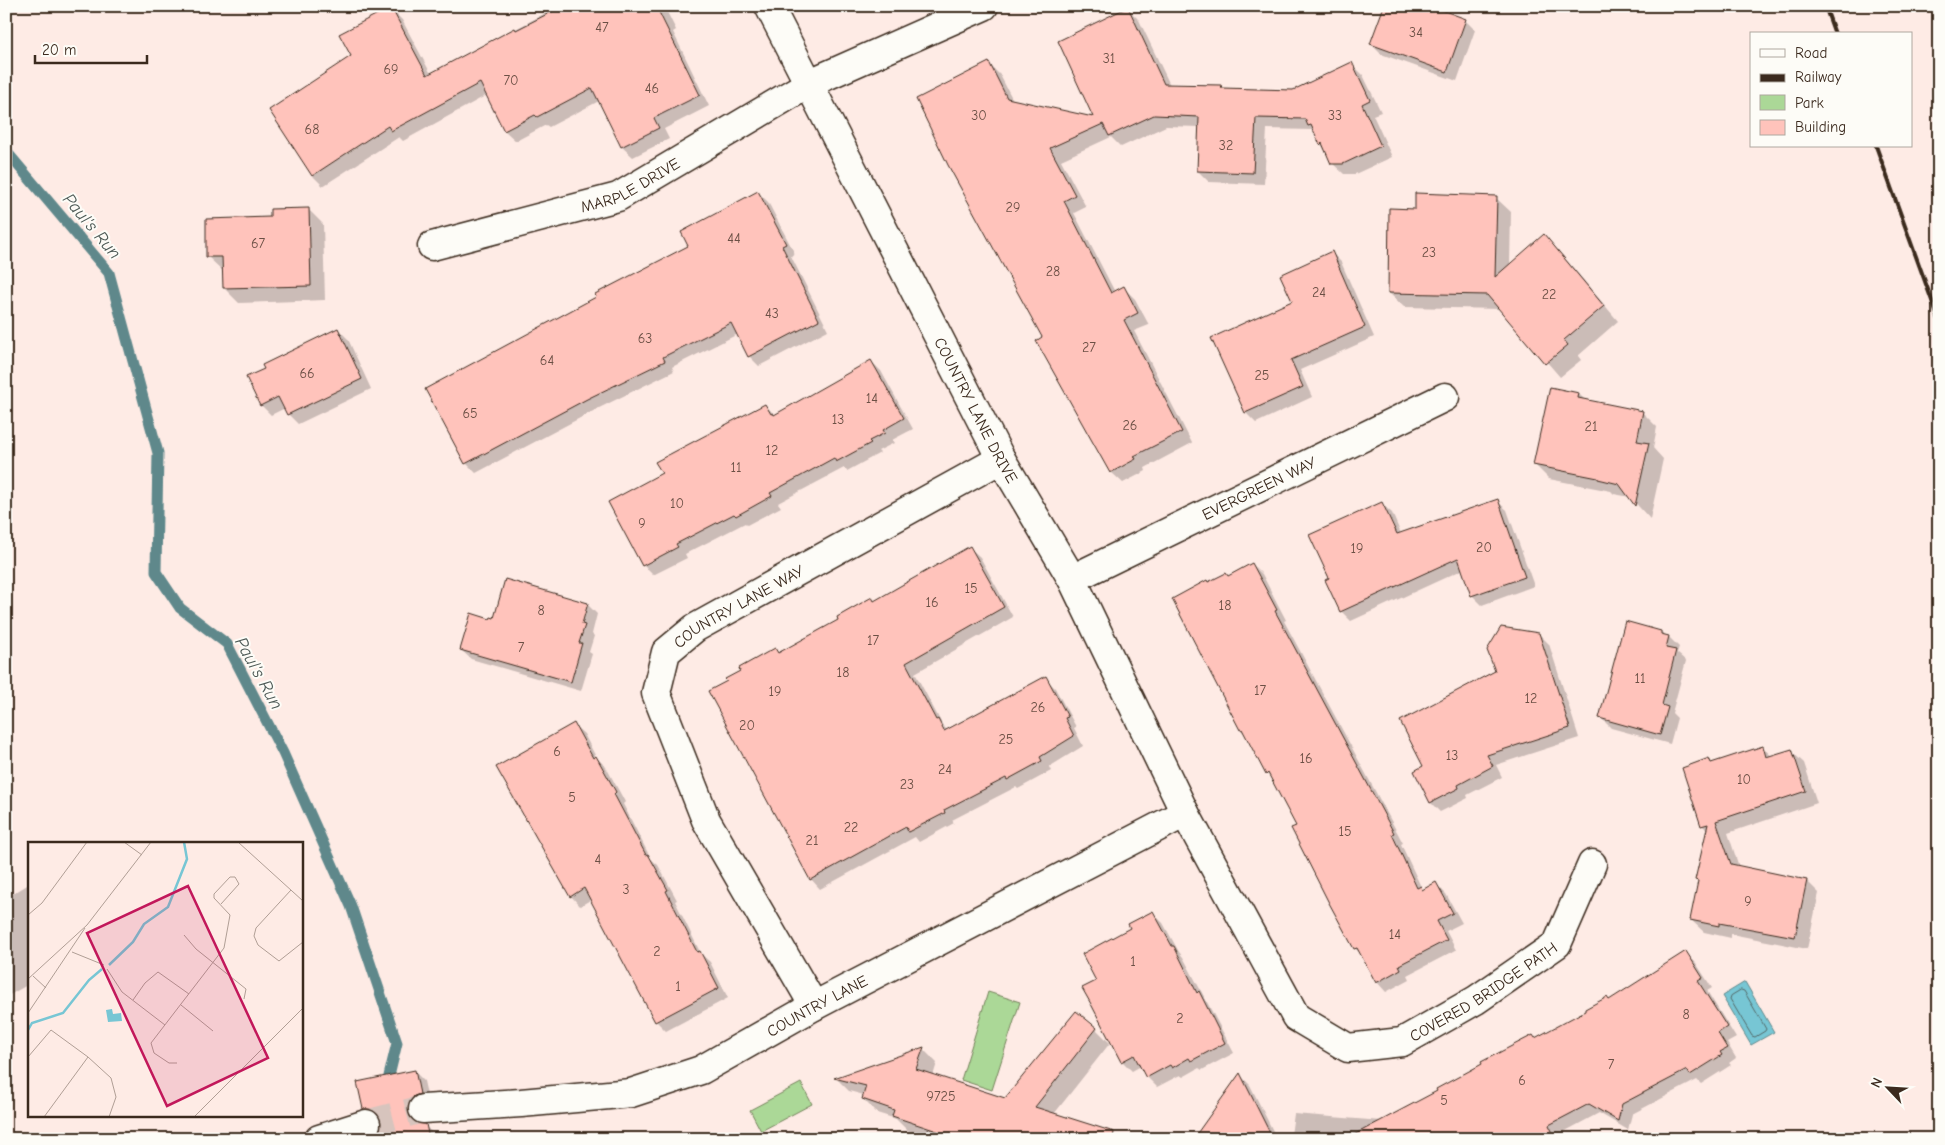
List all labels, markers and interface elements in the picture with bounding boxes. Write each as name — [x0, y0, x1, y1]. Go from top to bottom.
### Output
house number: 47 — [595, 19, 609, 36]
house number: 34 — [1409, 24, 1423, 41]
scale bar — [35, 32, 148, 64]
legend — [1750, 32, 1912, 148]
text: 20 m — [42, 41, 76, 59]
text: Road — [1795, 44, 1827, 62]
house number: 31 — [1103, 50, 1115, 67]
house number: 69 — [383, 61, 399, 78]
text: Railway — [1795, 68, 1842, 86]
house number: 70 — [503, 72, 519, 89]
house number: 46 — [645, 80, 659, 97]
text: Park — [1795, 94, 1824, 112]
house number: 30 — [971, 107, 987, 124]
house number: 33 — [1328, 107, 1342, 124]
text: Building — [1795, 118, 1846, 136]
house number: 68 — [305, 121, 319, 138]
house number: 32 — [1219, 137, 1233, 154]
street label: MARPLE DRIVE — [579, 154, 683, 216]
water label: Paul's Run — [58, 189, 125, 263]
house number: 29 — [1006, 199, 1020, 216]
house number: 44 — [727, 230, 741, 247]
house number: 67 — [251, 235, 265, 252]
house number: 23 — [1422, 244, 1436, 261]
house number: 28 — [1046, 263, 1060, 280]
house number: 24 — [1312, 284, 1326, 301]
house number: 22 — [1542, 286, 1556, 303]
house number: 43 — [765, 305, 779, 322]
house number: 63 — [638, 330, 652, 347]
street label: COUNTRY LANE DRIVE — [930, 335, 1021, 487]
house number: 27 — [1082, 339, 1096, 356]
house number: 64 — [540, 352, 554, 369]
house number: 66 — [299, 365, 315, 382]
house number: 25 — [1255, 367, 1269, 384]
house number: 14 — [866, 390, 878, 407]
house number: 65 — [462, 405, 478, 422]
house number: 13 — [832, 411, 844, 428]
house number: 26 — [1123, 417, 1137, 434]
house number: 21 — [1585, 418, 1597, 435]
house number: 12 — [766, 442, 778, 459]
street label: EVERGREEN WAY — [1199, 453, 1320, 524]
house number: 11 — [730, 459, 742, 476]
house number: 10 — [670, 495, 684, 512]
house number: 9 — [638, 515, 646, 532]
house number: 20 — [1476, 539, 1492, 556]
house number: 19 — [1351, 540, 1363, 557]
street label: COUNTRY LANE WAY — [670, 561, 808, 652]
house number: 15 — [964, 580, 978, 597]
house number: 16 — [925, 594, 939, 611]
house number: 18 — [1219, 597, 1231, 614]
house number: 8 — [537, 602, 545, 619]
house number: 17 — [867, 632, 879, 649]
water label: Paul's Run — [230, 633, 287, 713]
house number: 7 — [518, 639, 525, 656]
house number: 18 — [837, 664, 849, 681]
house number: 11 — [1634, 670, 1646, 687]
house number: 17 — [1254, 682, 1266, 699]
house number: 19 — [769, 683, 781, 700]
house number: 12 — [1525, 690, 1537, 707]
house number: 26 — [1031, 699, 1045, 716]
house number: 20 — [739, 717, 755, 734]
house number: 25 — [999, 731, 1013, 748]
house number: 6 — [553, 743, 561, 760]
house number: 13 — [1446, 747, 1458, 764]
house number: 16 — [1299, 750, 1313, 767]
house number: 24 — [938, 761, 952, 778]
house number: 10 — [1737, 771, 1751, 788]
house number: 23 — [900, 776, 914, 793]
house number: 5 — [568, 789, 576, 806]
house number: 22 — [844, 819, 858, 836]
house number: 15 — [1338, 823, 1352, 840]
house number: 21 — [806, 832, 818, 849]
inset map — [28, 842, 302, 1118]
house number: 4 — [595, 851, 602, 868]
house number: 3 — [622, 881, 630, 898]
house number: 9 — [1744, 893, 1752, 910]
house number: 14 — [1389, 926, 1401, 943]
street label: COVERED BRIDGE PATH — [1407, 939, 1561, 1046]
house number: 2 — [653, 943, 661, 960]
house number: 1 — [1130, 953, 1136, 970]
street label: COUNTRY LANE — [764, 972, 871, 1041]
house number: 1 — [675, 978, 681, 995]
house number: 8 — [1682, 1006, 1690, 1023]
house number: 2 — [1176, 1010, 1184, 1027]
house number: 7 — [1608, 1056, 1615, 1073]
north arrow — [1862, 1062, 1912, 1112]
house number: 6 — [1518, 1072, 1526, 1089]
text: N — [1867, 1075, 1886, 1090]
house number: 9725 — [927, 1088, 955, 1105]
house number: 5 — [1440, 1092, 1448, 1109]

